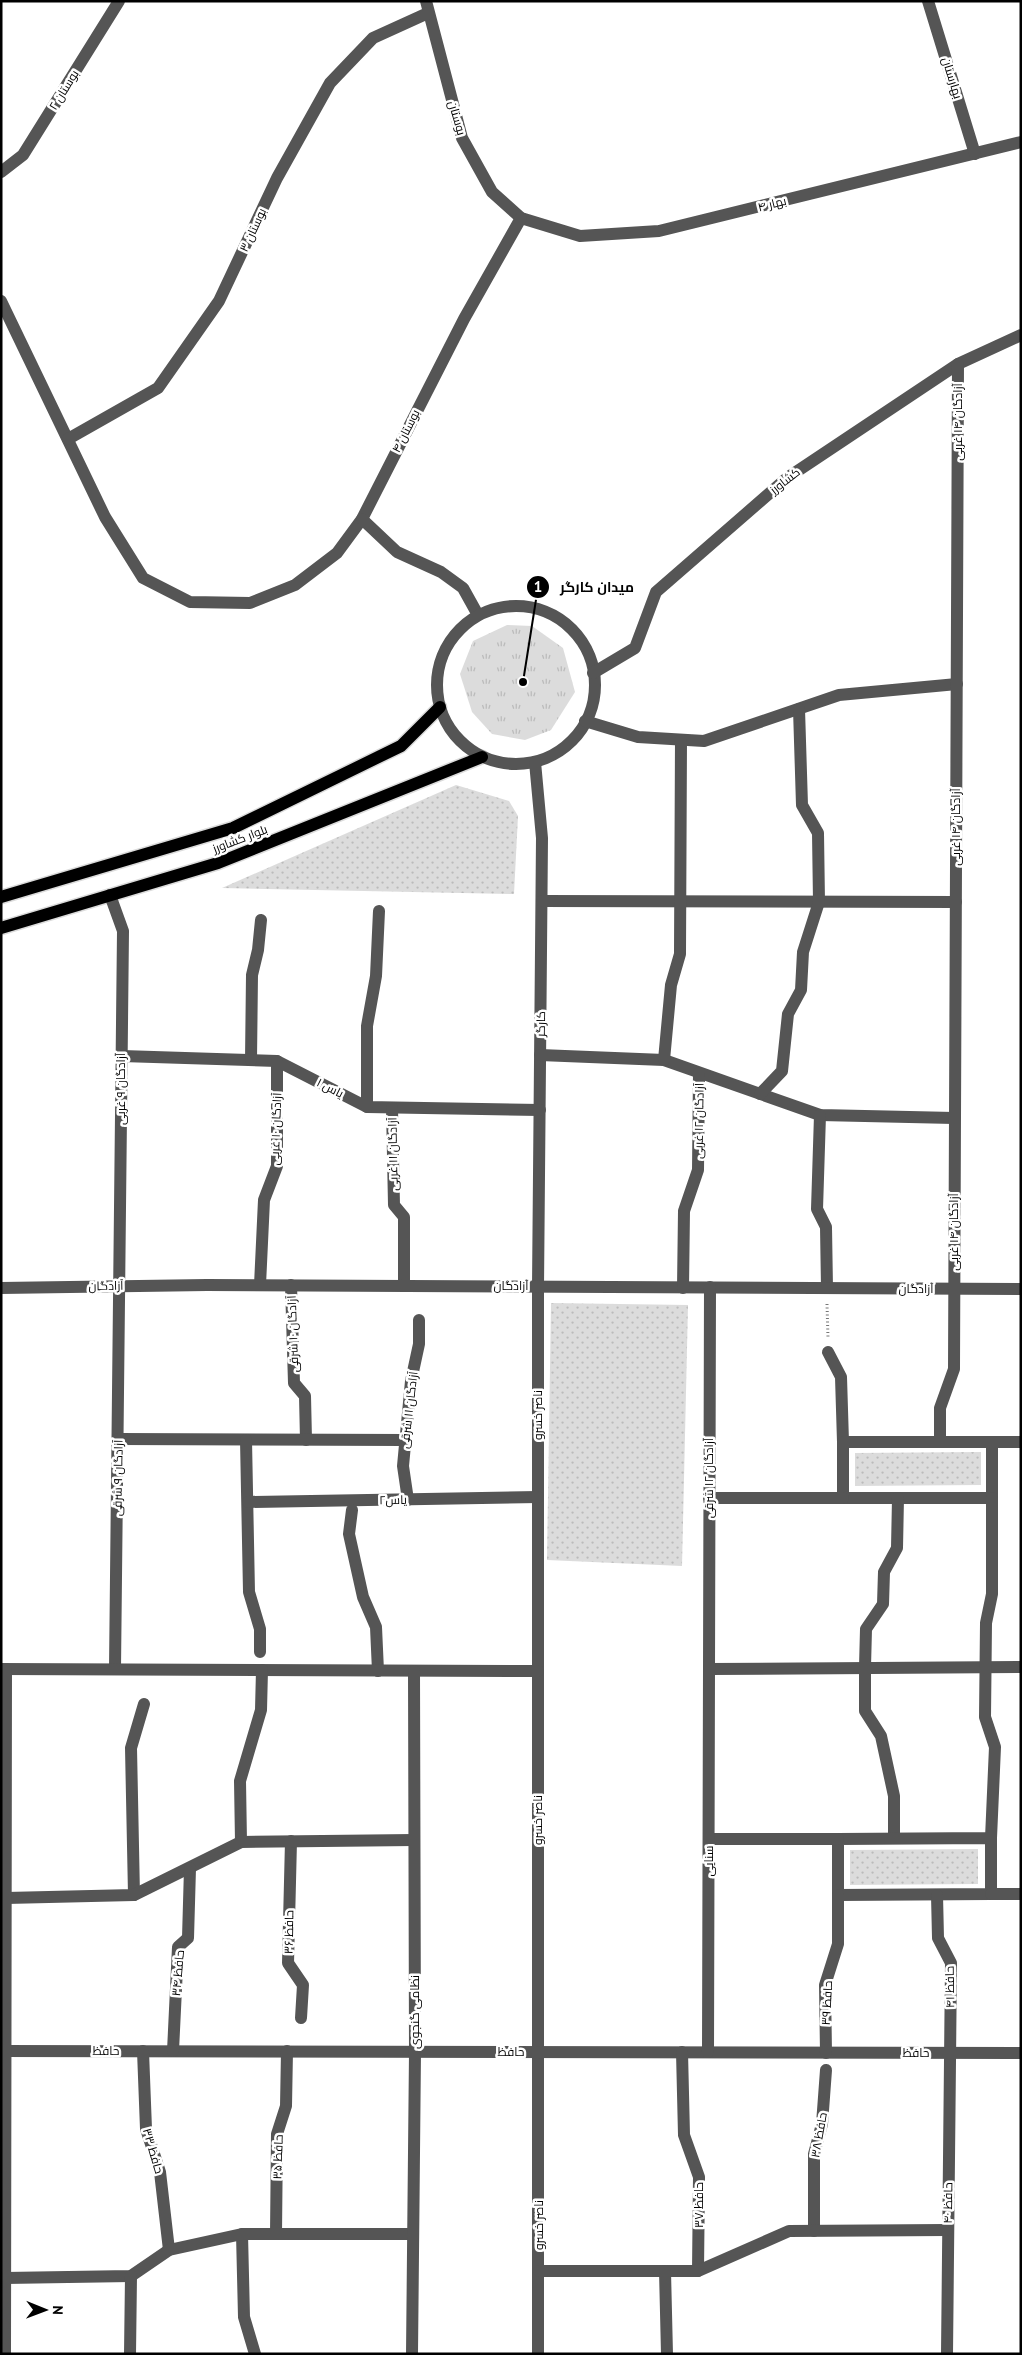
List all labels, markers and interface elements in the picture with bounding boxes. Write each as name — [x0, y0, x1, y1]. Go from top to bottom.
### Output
street label: بهارستان — [939, 55, 966, 101]
street label: بوستان ۲ — [45, 67, 82, 113]
street label: بوستان — [445, 99, 470, 137]
street label: بهار ۴ — [756, 193, 788, 214]
street label: بوستان ۳ — [236, 206, 269, 254]
street label: آزادگان ۱۴ غربی — [950, 382, 965, 461]
street label: بوستان ۴ — [388, 407, 423, 455]
street label: کشاورز — [766, 464, 803, 498]
callout: میدان کارگر — [525, 572, 645, 601]
text: 1 — [534, 577, 542, 596]
text: میدان کارگر — [559, 578, 634, 596]
street label: آزادگان ۱۴ غربی — [948, 787, 963, 866]
street label: بلوار کشاورز — [209, 821, 269, 856]
street label: کارگر — [533, 1011, 548, 1038]
street label: آزادگان ۹ غربی — [113, 1052, 128, 1125]
street label: یاس ۱ — [314, 1074, 347, 1101]
street label: آزادگان ۱۲ غربی — [690, 1082, 707, 1159]
street label: آزادگان ۱۰ غربی — [267, 1092, 284, 1166]
street label: آزادگان ۱۱ غربی — [384, 1116, 401, 1191]
street label: آزادگان ۱۴ غربی — [946, 1192, 961, 1271]
street label: آزادگان — [88, 1278, 124, 1293]
street label: آزادگان — [493, 1278, 529, 1293]
street label: آزادگان — [898, 1281, 934, 1296]
street label: آزادگان ۱۰ شرقی — [284, 1295, 301, 1373]
street label: آزادگان ۱۱ شرقی — [396, 1370, 421, 1449]
street label: ناصر خسرو — [530, 1390, 545, 1440]
street label: آزادگان ۱۲ شرقی — [701, 1437, 716, 1518]
street label: آزادگان ۹ شرقی — [109, 1439, 126, 1516]
street label: یاس۲ — [379, 1492, 408, 1507]
street label: ناصر خسرو — [530, 1795, 545, 1845]
street label: سنایی — [701, 1846, 716, 1876]
street label: حافظ ۳۶ — [281, 1910, 296, 1954]
street label: حافظ ۳۴ — [168, 1949, 187, 1997]
street label: حافظ ۴۱ — [942, 1966, 957, 2008]
street label: نظامی گنجوی — [407, 1975, 422, 2049]
street label: حافظ ۳۹ — [818, 1980, 835, 2026]
street label: حافظ — [92, 2043, 120, 2058]
street label: حافظ — [497, 2044, 525, 2059]
street label: حافظ — [902, 2045, 930, 2060]
street label: حافظ ۳۸ — [807, 2111, 830, 2159]
street label: حافظ ۳۳ — [140, 2126, 167, 2175]
street label: حافظ ۳۵ — [269, 2134, 286, 2180]
street label: حافظ ۳۷ — [691, 2182, 706, 2228]
street label: حافظ ۴۰ — [940, 2182, 955, 2224]
street label: ناصر خسرو — [531, 2200, 546, 2250]
north arrow — [20, 2285, 70, 2335]
text: N — [49, 2305, 67, 2315]

